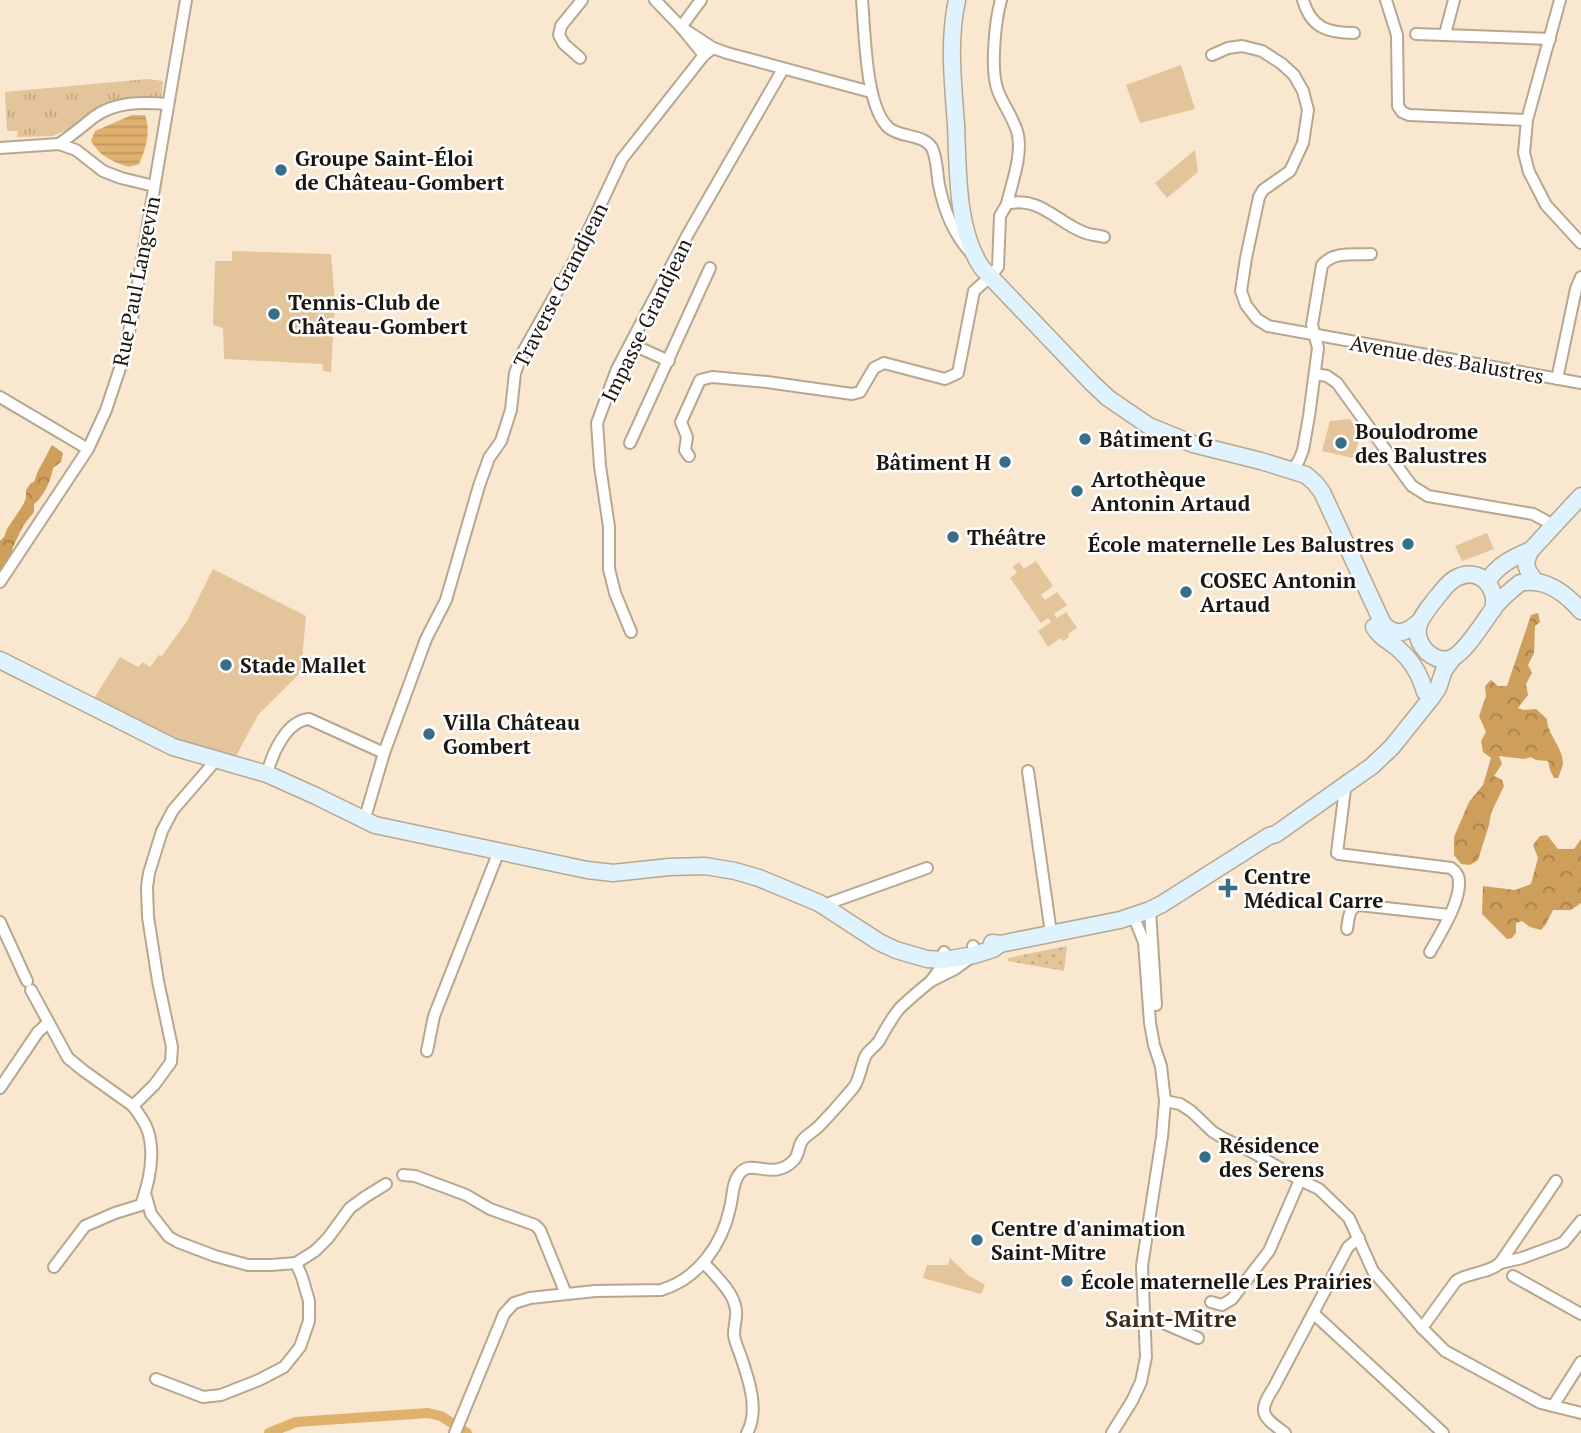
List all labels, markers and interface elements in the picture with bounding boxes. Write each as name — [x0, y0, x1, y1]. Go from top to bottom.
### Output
place label: Groupe Saint-Éloi de Château-Gombert — [295, 144, 505, 196]
marker: Groupe Saint-Éloi de Château-Gombert — [273, 162, 289, 178]
street label: Rue Paul Langevin — [106, 193, 166, 369]
street label: Traverse Grandjean — [506, 197, 614, 372]
street label: Impasse Grandjean — [594, 233, 698, 406]
place label: Tennis-Club de Château-Gombert — [288, 288, 468, 340]
marker: Tennis-Club de Château-Gombert — [266, 306, 282, 322]
street label: Avenue des Balustres — [1348, 328, 1546, 390]
place label: Boulodrome des Balustres — [1355, 417, 1487, 469]
place label: Bâtiment G — [1099, 425, 1213, 453]
marker: Bâtiment G — [1077, 431, 1093, 447]
marker: Boulodrome des Balustres — [1333, 435, 1349, 451]
place label: Bâtiment H — [876, 448, 991, 476]
marker: Bâtiment H — [997, 454, 1013, 470]
place label: Artothèque Antonin Artaud — [1091, 465, 1251, 517]
marker: Artothèque Antonin Artaud — [1069, 483, 1085, 499]
place label: Théâtre — [967, 523, 1046, 551]
marker: Théâtre — [945, 529, 961, 545]
place label: École maternelle Les Balustres — [1088, 530, 1394, 558]
marker: École maternelle Les Balustres — [1400, 536, 1416, 552]
place label: COSEC Antonin Artaud — [1200, 566, 1357, 618]
marker: COSEC Antonin Artaud — [1178, 584, 1194, 600]
place label: Stade Mallet — [240, 651, 367, 679]
marker: Stade Mallet — [218, 657, 234, 673]
place label: Villa Château Gombert — [443, 708, 580, 760]
marker: Villa Château Gombert — [421, 726, 437, 742]
place label: Centre Médical Carre — [1244, 862, 1384, 914]
marker: Centre Médical Carre — [1218, 878, 1238, 898]
place label: Résidence des Serens — [1219, 1131, 1324, 1183]
marker: Résidence des Serens — [1197, 1149, 1213, 1165]
place label: Centre d'animation Saint-Mitre — [991, 1214, 1186, 1266]
marker: Centre d'animation Saint-Mitre — [969, 1232, 985, 1248]
place label: École maternelle Les Prairies — [1081, 1267, 1372, 1295]
marker: École maternelle Les Prairies — [1059, 1273, 1075, 1289]
district label: Saint-Mitre — [1105, 1302, 1237, 1334]

